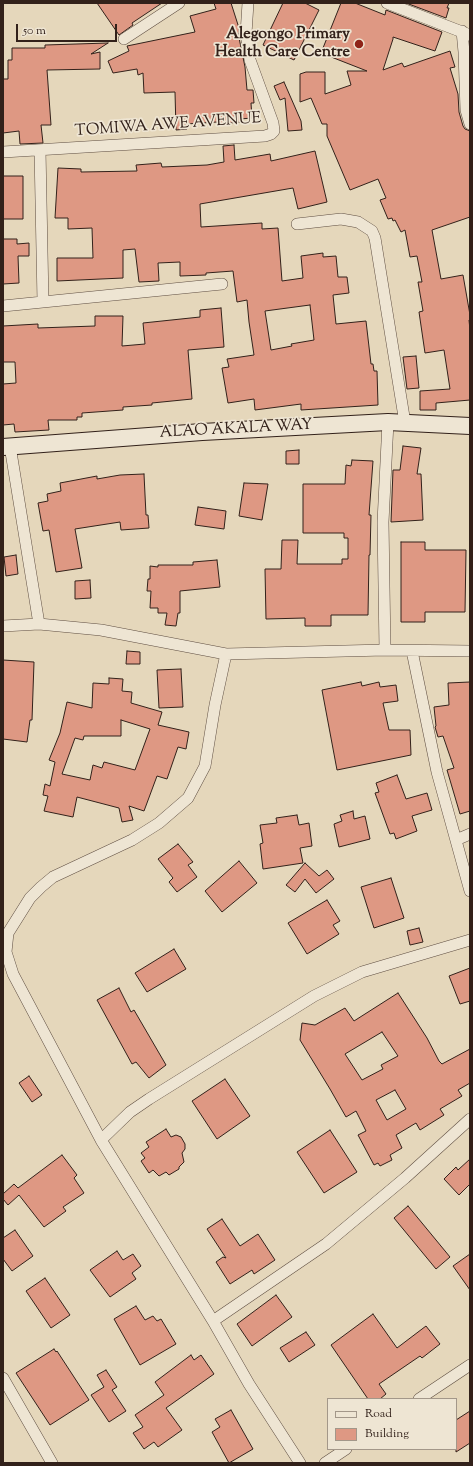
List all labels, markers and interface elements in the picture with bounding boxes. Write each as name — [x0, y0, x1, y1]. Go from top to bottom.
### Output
scale bar — [18, 16, 119, 42]
text: 50 m — [23, 22, 46, 40]
place label: Alegongo Primary Health Care Centre — [215, 25, 350, 63]
marker: Alegongo Primary Health Care Centre — [353, 38, 365, 50]
street label: TOMIWA AWE AVENUE — [74, 110, 262, 142]
street label: ALAO AKALA WAY — [159, 416, 313, 444]
legend — [327, 1398, 457, 1450]
text: Road — [365, 1405, 392, 1423]
text: Building — [365, 1425, 409, 1443]

